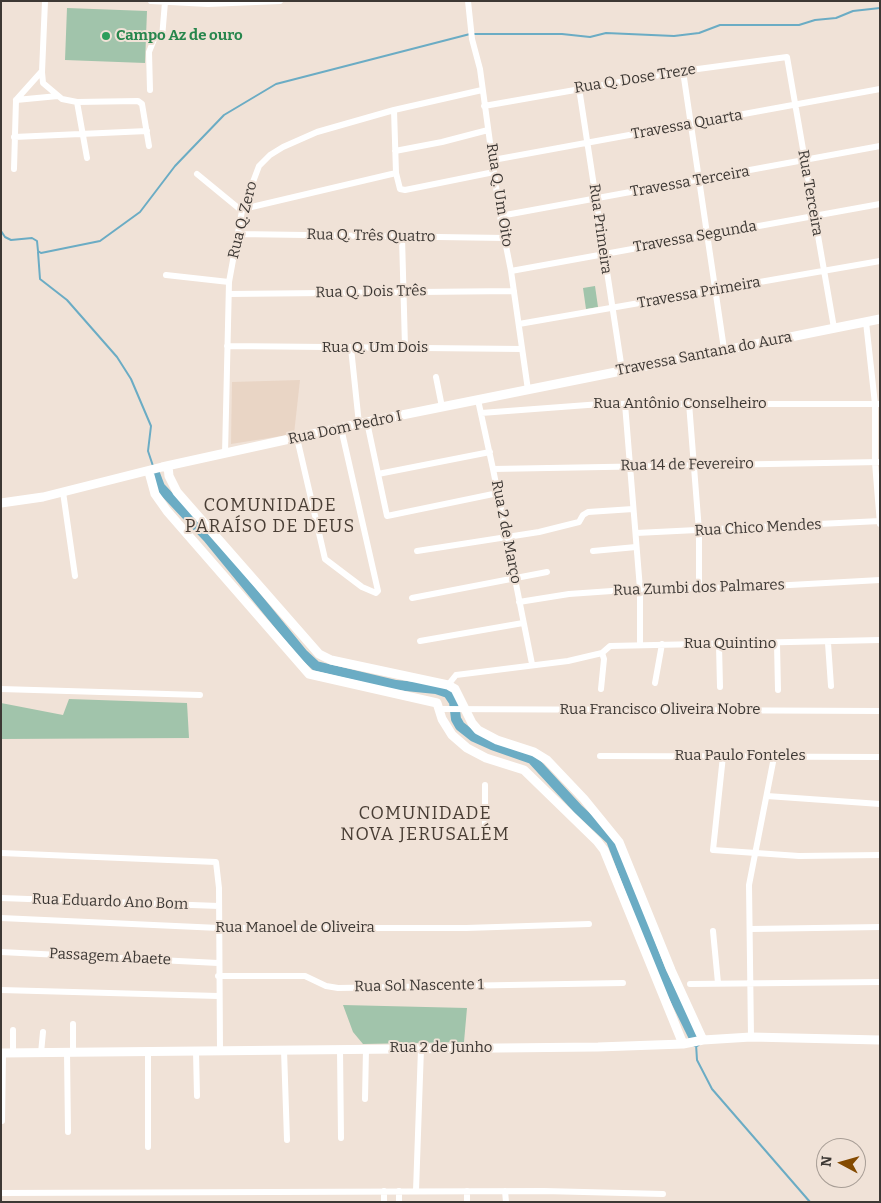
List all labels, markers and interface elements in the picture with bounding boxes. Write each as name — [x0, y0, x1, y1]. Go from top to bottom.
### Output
place label: Campo Az de ouro — [116, 27, 243, 45]
marker: Campo Az de ouro — [100, 30, 112, 42]
street label: Rua Q. Dose Treze — [573, 60, 697, 98]
street label: Travessa Quarta — [630, 106, 744, 144]
street label: Rua Q. Um Oito — [482, 142, 516, 248]
street label: Rua Terceira — [794, 149, 826, 237]
street label: Travessa Terceira — [629, 163, 751, 201]
street label: Rua Q. Zero — [225, 179, 261, 261]
street label: Rua Primeira — [585, 183, 615, 275]
street label: Travessa Segunda — [632, 217, 758, 257]
street label: Rua Q. Três Quatro — [306, 226, 436, 246]
street label: Travessa Primeira — [636, 273, 762, 313]
street label: Rua Q. Dois Três — [315, 282, 427, 302]
street label: Travessa Santana do Aura — [615, 328, 793, 380]
street label: Rua Q. Um Dois — [322, 339, 428, 357]
street label: Rua Antônio Conselheiro — [593, 395, 767, 413]
street label: Rua Dom Pedro I — [287, 407, 403, 449]
street label: Rua 14 de Fevereiro — [620, 455, 754, 475]
street label: Rua 2 de Março — [487, 479, 525, 585]
district label: COMUNIDADE PARAÍSO DE DEUS — [183, 495, 357, 538]
street label: Rua Chico Mendes — [694, 516, 822, 540]
street label: Rua Zumbi dos Palmares — [613, 576, 785, 600]
street label: Rua Quintino — [684, 635, 776, 653]
street label: Rua Francisco Oliveira Nobre — [559, 701, 761, 719]
street label: Rua Paulo Fonteles — [674, 747, 806, 765]
district label: COMUNIDADE NOVA JERUSALÉM — [338, 803, 512, 846]
street label: Rua Eduardo Ano Bom — [32, 890, 188, 914]
street label: Rua Manoel de Oliveira — [215, 919, 375, 937]
street label: Passagem Abaete — [49, 945, 171, 969]
street label: Rua Sol Nascente 1 — [354, 976, 484, 996]
street label: Rua 2 de Junho — [390, 1039, 492, 1057]
north arrow — [816, 1138, 866, 1188]
text: N — [818, 1155, 836, 1168]

